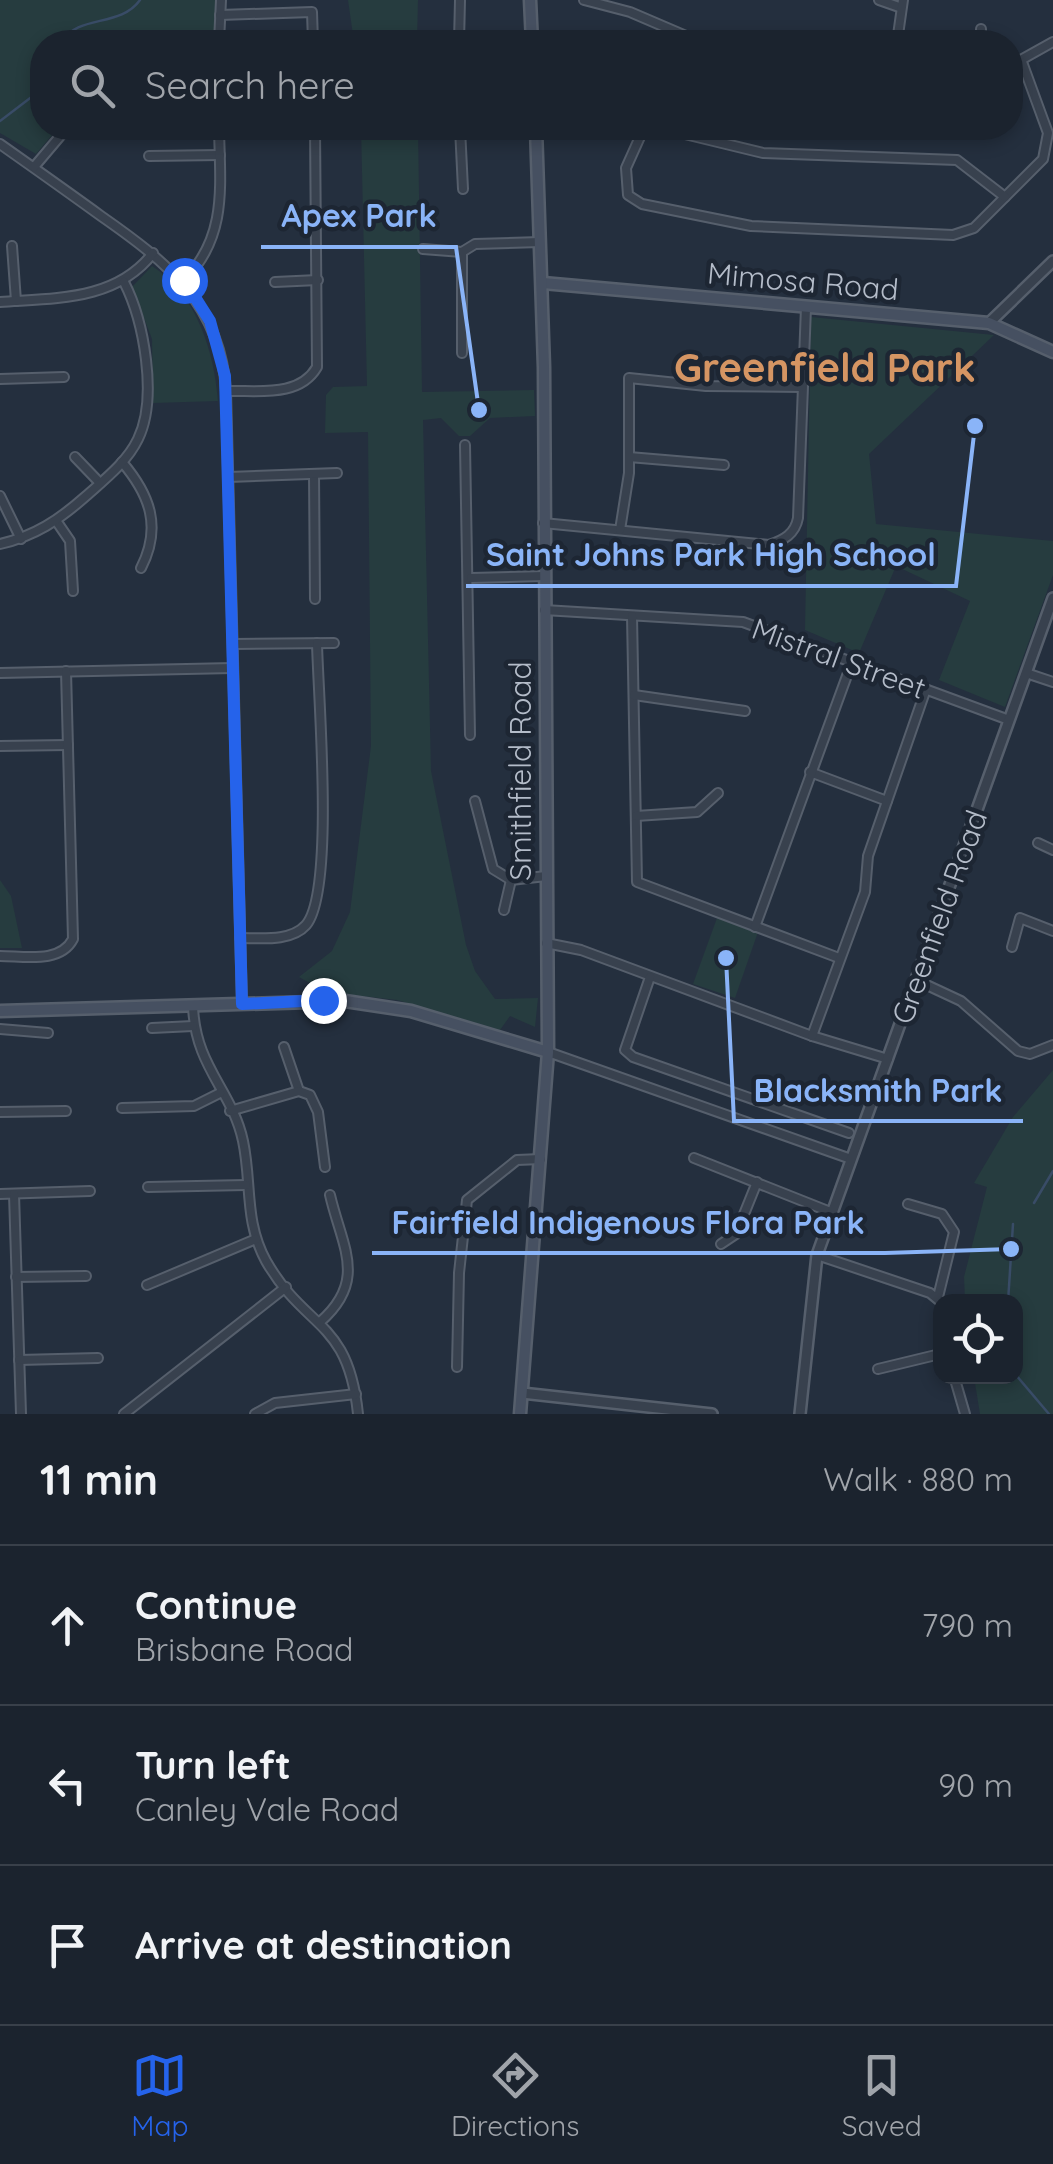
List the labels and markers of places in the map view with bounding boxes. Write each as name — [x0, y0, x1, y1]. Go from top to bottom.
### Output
callout: Apex Park — [261, 185, 456, 247]
callout: Saint Johns Park High School — [466, 524, 956, 586]
callout: Blacksmith Park — [734, 1059, 1023, 1121]
callout: Fairfield Indigenous Flora Park — [372, 1191, 885, 1253]

